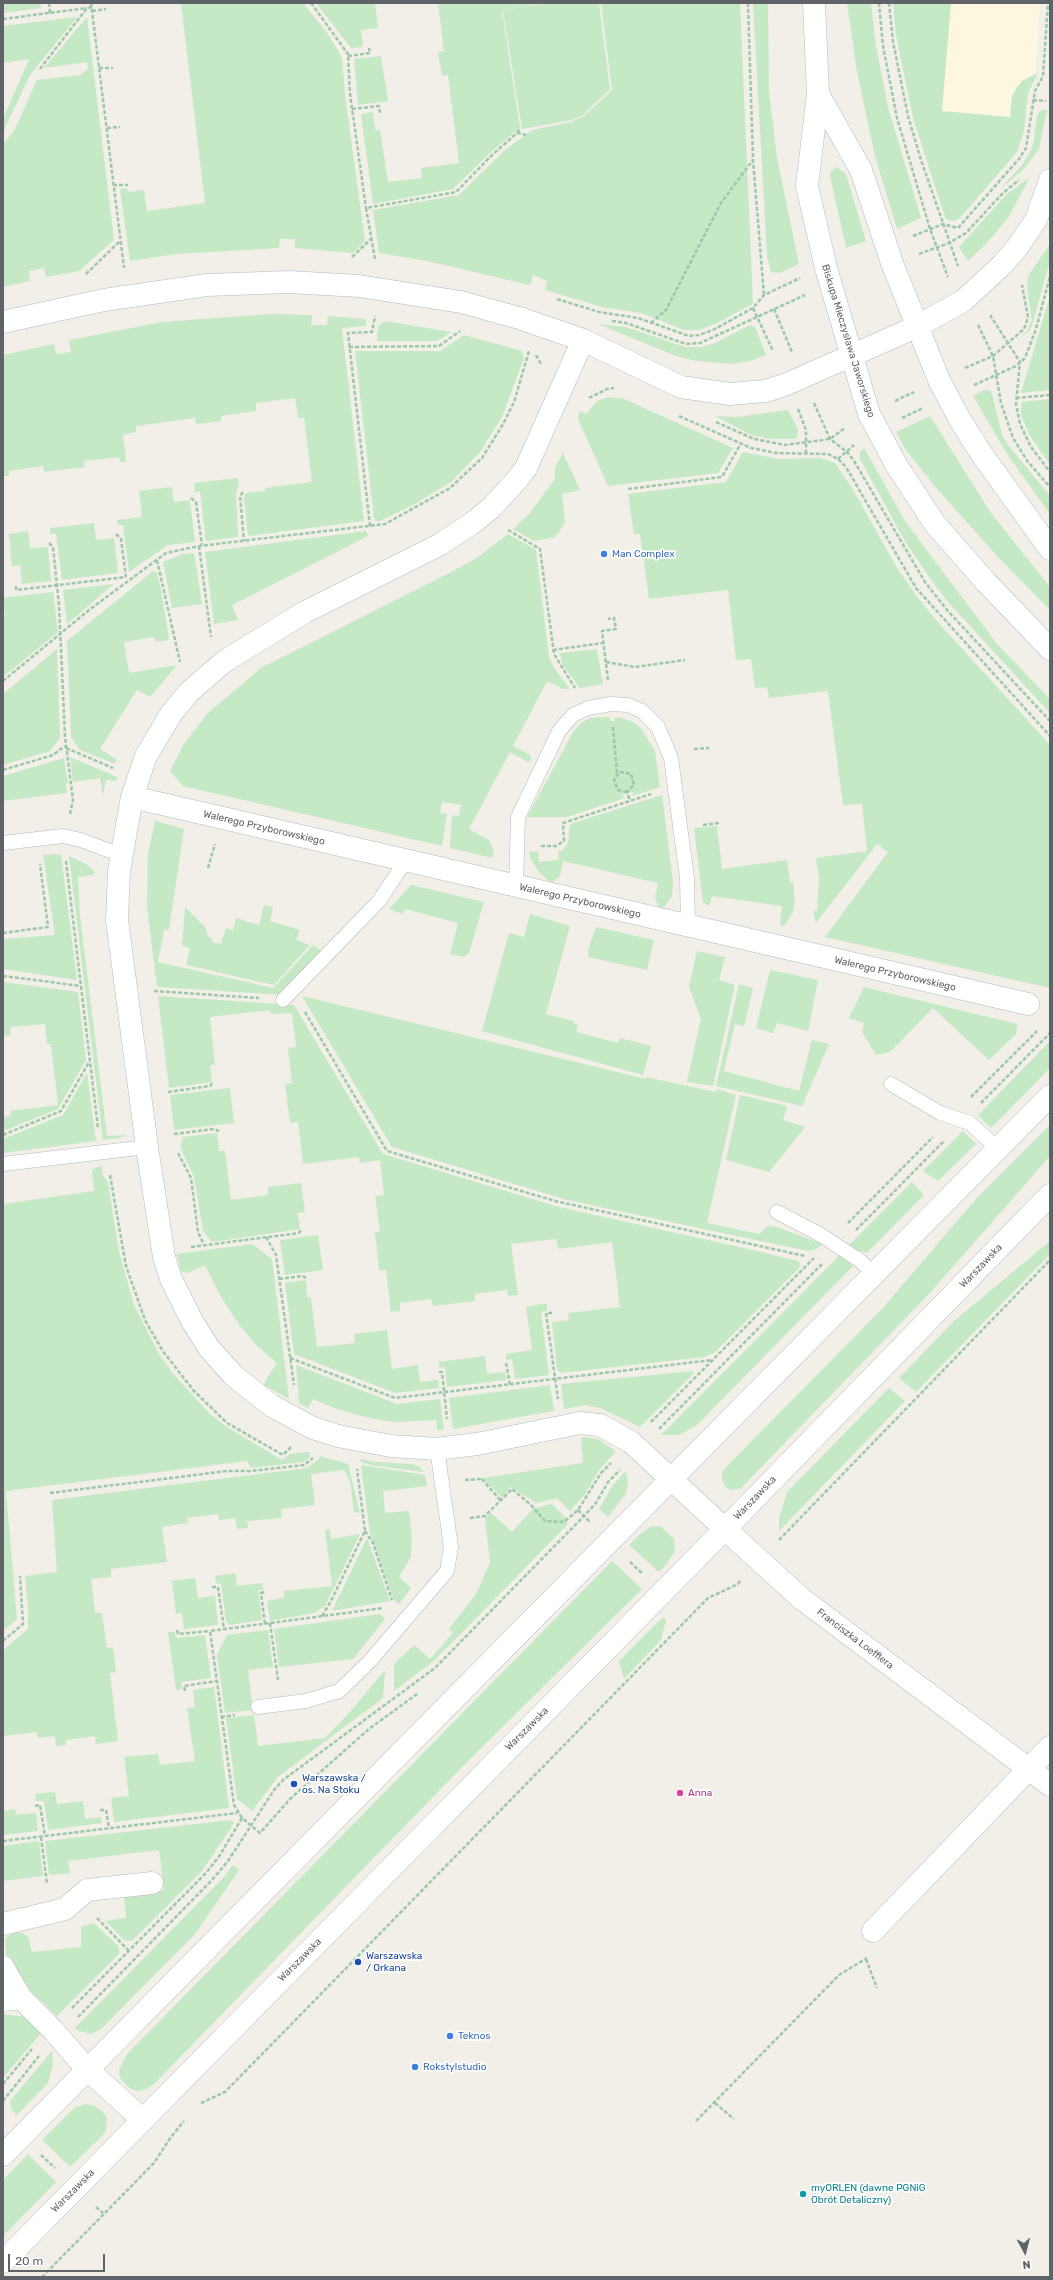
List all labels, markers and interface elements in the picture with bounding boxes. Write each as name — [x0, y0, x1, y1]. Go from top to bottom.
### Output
street label: Biskupa Mieczysława Jaworskiego — [819, 263, 877, 419]
place label: Man Complex — [612, 548, 675, 560]
marker: Man Complex — [599, 549, 609, 559]
street label: Walerego Przyborowskiego — [202, 808, 326, 848]
street label: Walerego Przyborowskiego — [518, 881, 642, 921]
street label: Walerego Przyborowskiego — [833, 954, 957, 994]
street label: Warszawska — [957, 1242, 1005, 1290]
street label: Warszawska — [731, 1474, 779, 1522]
street label: Franciszka Loefflera — [814, 1606, 896, 1672]
street label: Warszawska — [503, 1705, 551, 1753]
place label: Warszawska / os. Na Stoku — [302, 1772, 366, 1796]
marker: Warszawska / os. Na Stoku — [289, 1779, 299, 1789]
place label: Anna — [688, 1787, 712, 1799]
marker: Anna — [675, 1788, 685, 1798]
street label: Warszawska — [276, 1936, 324, 1984]
place label: Warszawska / Orkana — [366, 1950, 422, 1974]
marker: Warszawska / Orkana — [353, 1957, 363, 1967]
place label: Teknos — [458, 2030, 490, 2042]
marker: Teknos — [445, 2031, 455, 2041]
place label: Rokstylstudio — [423, 2061, 486, 2073]
marker: Rokstylstudio — [410, 2062, 420, 2072]
street label: Warszawska — [49, 2167, 97, 2215]
place label: myORLEN (dawne PGNiG Obrót Detaliczny) — [811, 2182, 926, 2206]
marker: myORLEN (dawne PGNiG Obrót Detaliczny) — [798, 2189, 808, 2199]
north arrow — [1005, 2232, 1045, 2272]
scale bar — [10, 2246, 107, 2272]
text: 20 m — [15, 2254, 43, 2268]
text: N — [1022, 2257, 1031, 2271]

